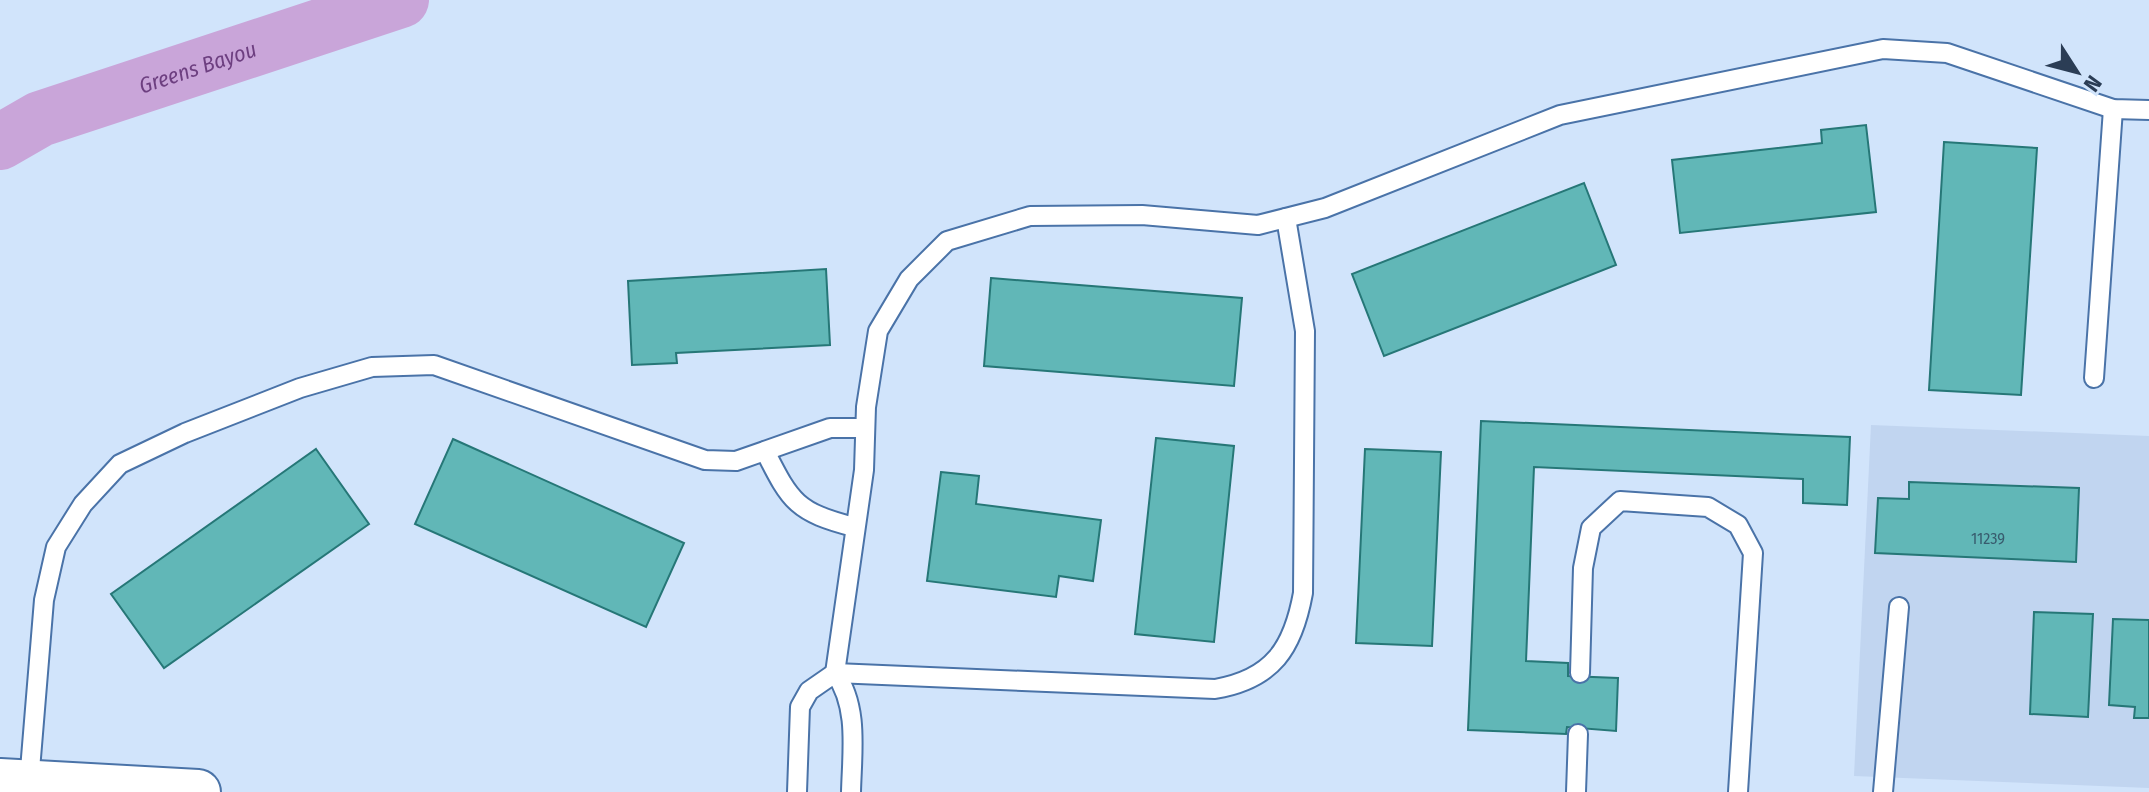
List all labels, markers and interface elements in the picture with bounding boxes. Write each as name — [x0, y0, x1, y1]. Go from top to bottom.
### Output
north arrow — [2037, 32, 2117, 112]
water label: Greens Bayou — [135, 36, 260, 99]
text: N — [2078, 70, 2108, 97]
house number: 11239 — [1971, 529, 2005, 548]

